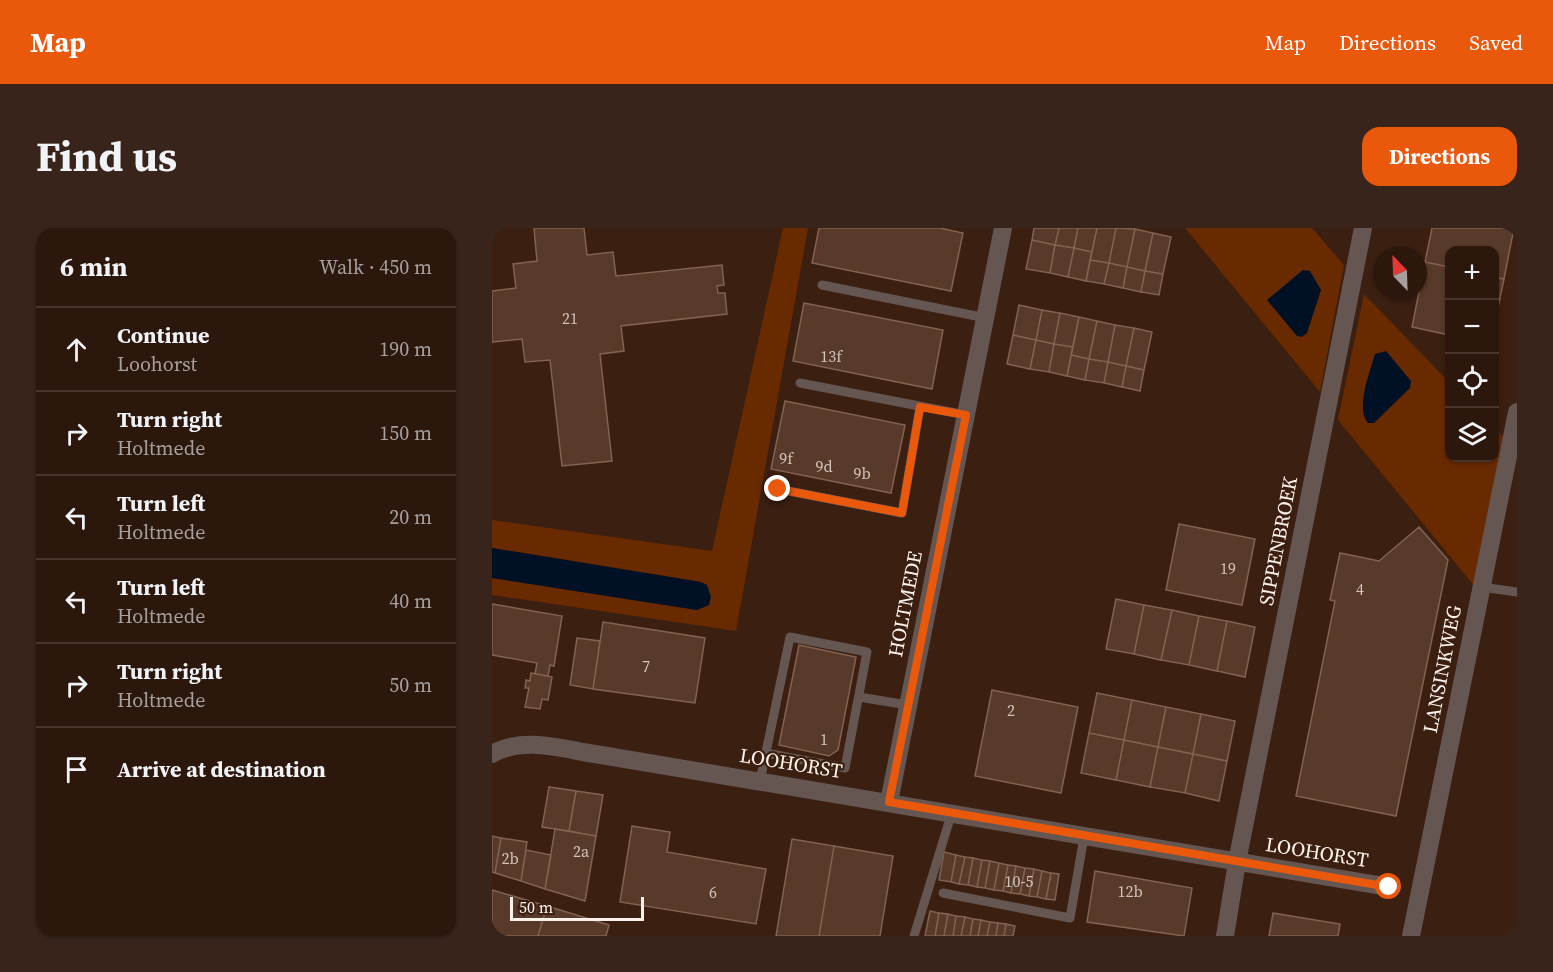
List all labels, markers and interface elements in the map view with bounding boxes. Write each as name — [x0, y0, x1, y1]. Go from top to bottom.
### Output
text: Map — [30, 23, 86, 61]
text: Map — [1265, 28, 1306, 57]
text: Directions — [1339, 28, 1436, 57]
text: Saved — [1469, 28, 1523, 57]
text: Find us — [36, 127, 177, 185]
button: Directions — [1362, 127, 1517, 186]
north arrow — [1373, 246, 1427, 300]
map controls — [1445, 246, 1499, 462]
button: + — [1445, 246, 1499, 300]
text: 6 min — [60, 249, 127, 285]
text: Walk · 450 m — [319, 253, 432, 281]
button: − — [1445, 300, 1499, 354]
house number: 21 — [562, 307, 578, 329]
text: Continue — [117, 320, 210, 350]
icon: ahead — [60, 333, 93, 366]
text: 190 m — [379, 335, 432, 363]
house number: 13f — [820, 345, 843, 367]
text: Loohorst — [117, 350, 197, 378]
button: locate — [1445, 354, 1499, 408]
text: Turn right — [117, 404, 222, 434]
button: layers — [1445, 408, 1499, 462]
icon: right — [60, 417, 93, 450]
text: 150 m — [379, 419, 432, 447]
text: Holtmede — [117, 434, 205, 462]
house number: 9f — [779, 447, 794, 469]
house number: 9d — [815, 455, 833, 477]
house number: 9b — [853, 462, 871, 484]
street label: SIPPENBROEK — [1252, 473, 1304, 608]
route end — [764, 475, 790, 501]
text: Turn left — [117, 488, 205, 518]
icon: left — [60, 501, 93, 534]
text: 20 m — [389, 503, 432, 531]
text: Holtmede — [117, 518, 205, 546]
street label: HOLTMEDE — [881, 549, 929, 659]
house number: 19 — [1220, 557, 1236, 579]
text: Turn left — [117, 572, 205, 602]
house number: 4 — [1356, 578, 1364, 600]
icon: left — [60, 585, 93, 618]
text: 40 m — [389, 587, 432, 615]
text: Holtmede — [117, 602, 205, 630]
street label: LANSINKWEG — [1416, 602, 1468, 735]
house number: 7 — [642, 655, 650, 677]
text: Turn right — [117, 656, 222, 686]
icon: right — [60, 669, 93, 702]
text: 50 m — [389, 671, 432, 699]
text: Holtmede — [117, 686, 205, 714]
house number: 2 — [1007, 699, 1015, 721]
house number: 1 — [820, 728, 828, 750]
street label: LOOHORST — [738, 741, 844, 785]
icon: arrive — [60, 753, 93, 786]
text: Arrive at destination — [117, 754, 326, 784]
street label: LOOHORST — [1264, 830, 1370, 874]
house number: 2a — [573, 840, 590, 862]
house number: 2b — [501, 847, 519, 869]
house number: 10-5 — [1005, 870, 1034, 892]
route start — [1375, 873, 1401, 899]
house number: 12b — [1117, 880, 1143, 902]
house number: 6 — [709, 881, 717, 903]
scale bar — [510, 894, 644, 922]
text: 50 m — [519, 896, 553, 918]

